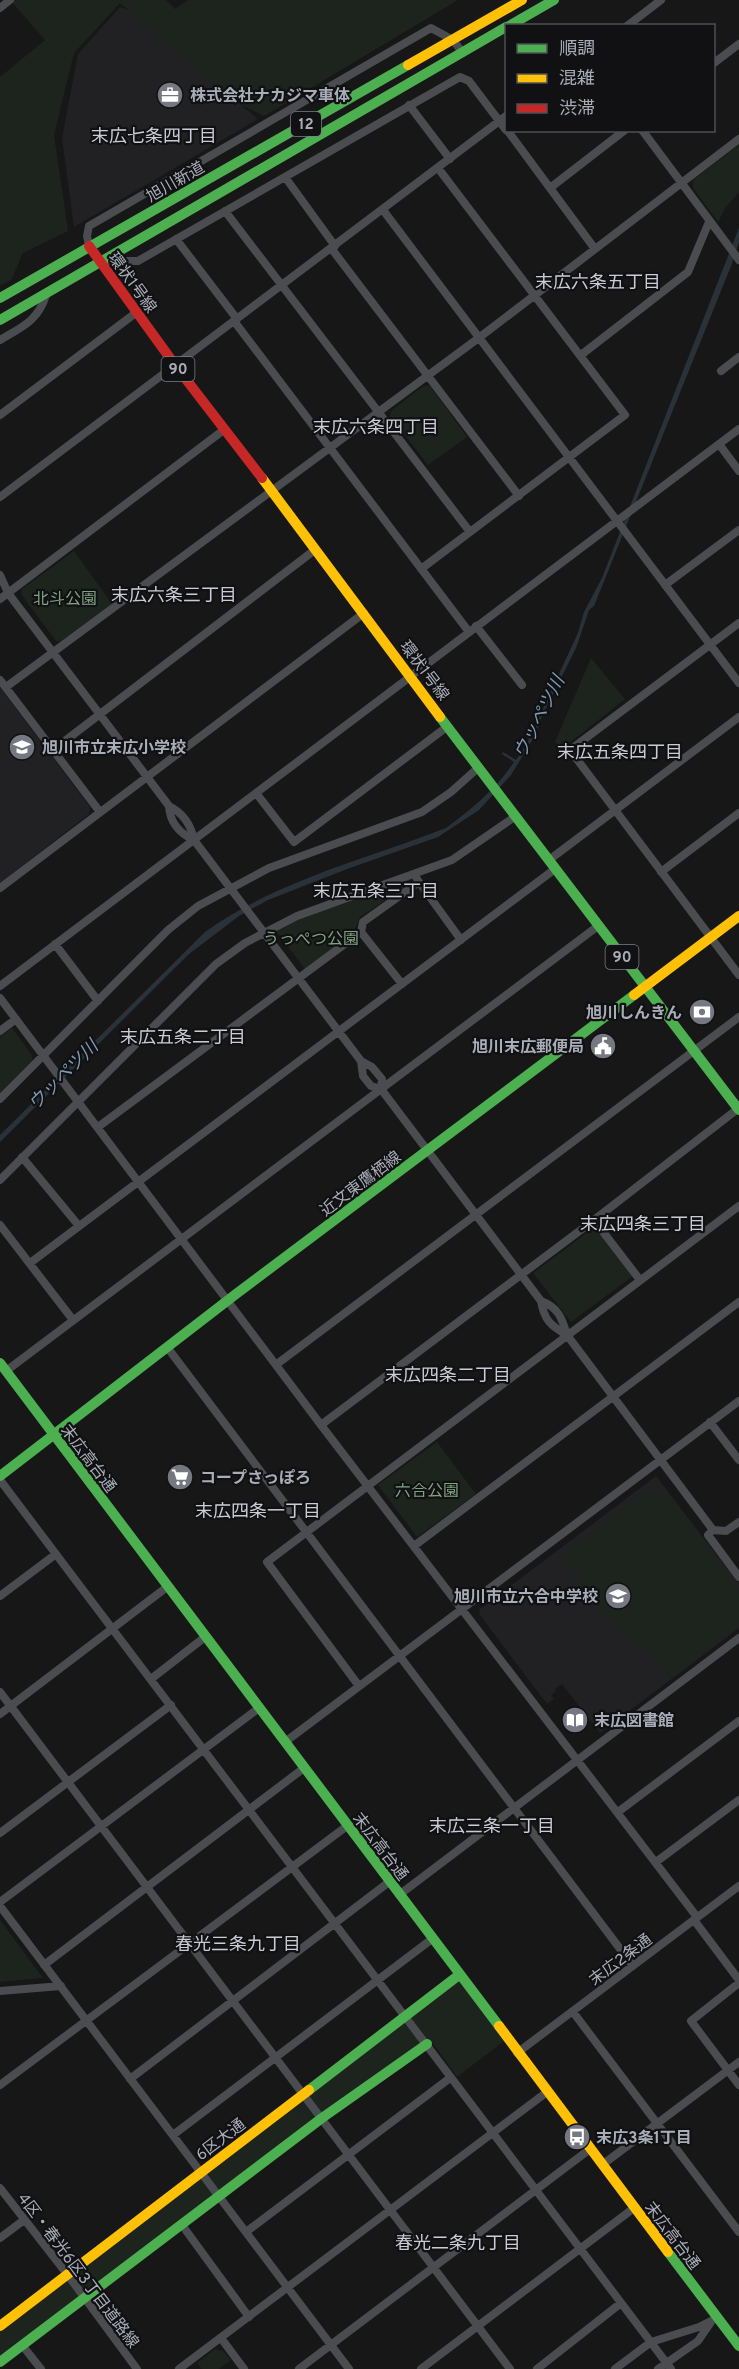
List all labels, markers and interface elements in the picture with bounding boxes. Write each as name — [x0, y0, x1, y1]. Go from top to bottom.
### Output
legend — [505, 24, 715, 132]
text: 順調 — [559, 38, 595, 61]
text: 混雑 — [559, 68, 595, 91]
office icon: 株式会社ナカジマ車体 — [155, 80, 185, 110]
place label: 株式会社ナカジマ車体 — [190, 86, 350, 107]
text: 渋滞 — [559, 98, 595, 121]
road number: 12 — [291, 112, 321, 136]
district label: 末広七条四丁目 — [91, 126, 217, 149]
street label: 旭川新道 — [143, 158, 209, 207]
street label: 環状1号線 — [103, 249, 160, 317]
district label: 末広六条五丁目 — [535, 272, 661, 295]
road number: 90 — [162, 357, 195, 381]
district label: 末広六条四丁目 — [313, 417, 439, 440]
district label: 末広六条三丁目 — [111, 585, 237, 608]
park label: 北斗公園 — [33, 590, 97, 610]
street label: 環状1号線 — [394, 637, 452, 705]
water label: ウッペツ川 — [510, 671, 572, 763]
school or university icon: 旭川市立末広小学校 — [7, 732, 37, 762]
place label: 旭川市立末広小学校 — [42, 739, 186, 759]
district label: 末広五条四丁目 — [557, 742, 683, 765]
district label: 末広五条三丁目 — [313, 881, 439, 904]
park label: うっぺつ公園 — [263, 930, 359, 950]
road number: 90 — [606, 945, 638, 969]
bank icon: 旭川しんきん — [687, 997, 717, 1027]
place label: 旭川しんきん — [586, 1004, 682, 1024]
district label: 末広五条二丁目 — [120, 1027, 246, 1050]
public building icon: 旭川末広郵便局 — [588, 1031, 618, 1061]
water label: ウッペツ川 — [24, 1035, 105, 1116]
place label: 旭川末広郵便局 — [472, 1038, 584, 1058]
street label: 近文東鷹栖線 — [317, 1148, 406, 1221]
district label: 末広四条三丁目 — [580, 1214, 706, 1237]
district label: 末広四条二丁目 — [385, 1365, 511, 1388]
street label: 末広高台通 — [55, 1421, 119, 1497]
supermarket icon: コープさっぽろ — [165, 1462, 195, 1492]
place label: コープさっぽろ — [200, 1469, 311, 1489]
park label: 六合公園 — [395, 1482, 459, 1502]
district label: 末広四条一丁目 — [195, 1501, 321, 1524]
school or university icon: 旭川市立六合中学校 — [603, 1581, 633, 1611]
place label: 旭川市立六合中学校 — [454, 1588, 598, 1608]
library icon: 末広図書館 — [560, 1705, 590, 1735]
place label: 末広図書館 — [594, 1712, 674, 1732]
street label: 末広高台通 — [347, 1809, 411, 1885]
district label: 末広三条一丁目 — [429, 1816, 555, 1839]
street label: 末広2条通 — [586, 1930, 657, 1991]
district label: 春光三条九丁目 — [175, 1934, 301, 1957]
street label: 6区大通 — [192, 2115, 250, 2166]
bus stop icon: 末広3条1丁目 — [562, 2122, 592, 2152]
place label: 末広3条1丁目 — [596, 2129, 692, 2149]
street label: 4区・春光6区3丁目道路線 — [13, 2190, 142, 2353]
street label: 末広高台通 — [639, 2198, 703, 2274]
district label: 春光二条九丁目 — [395, 2233, 521, 2256]

